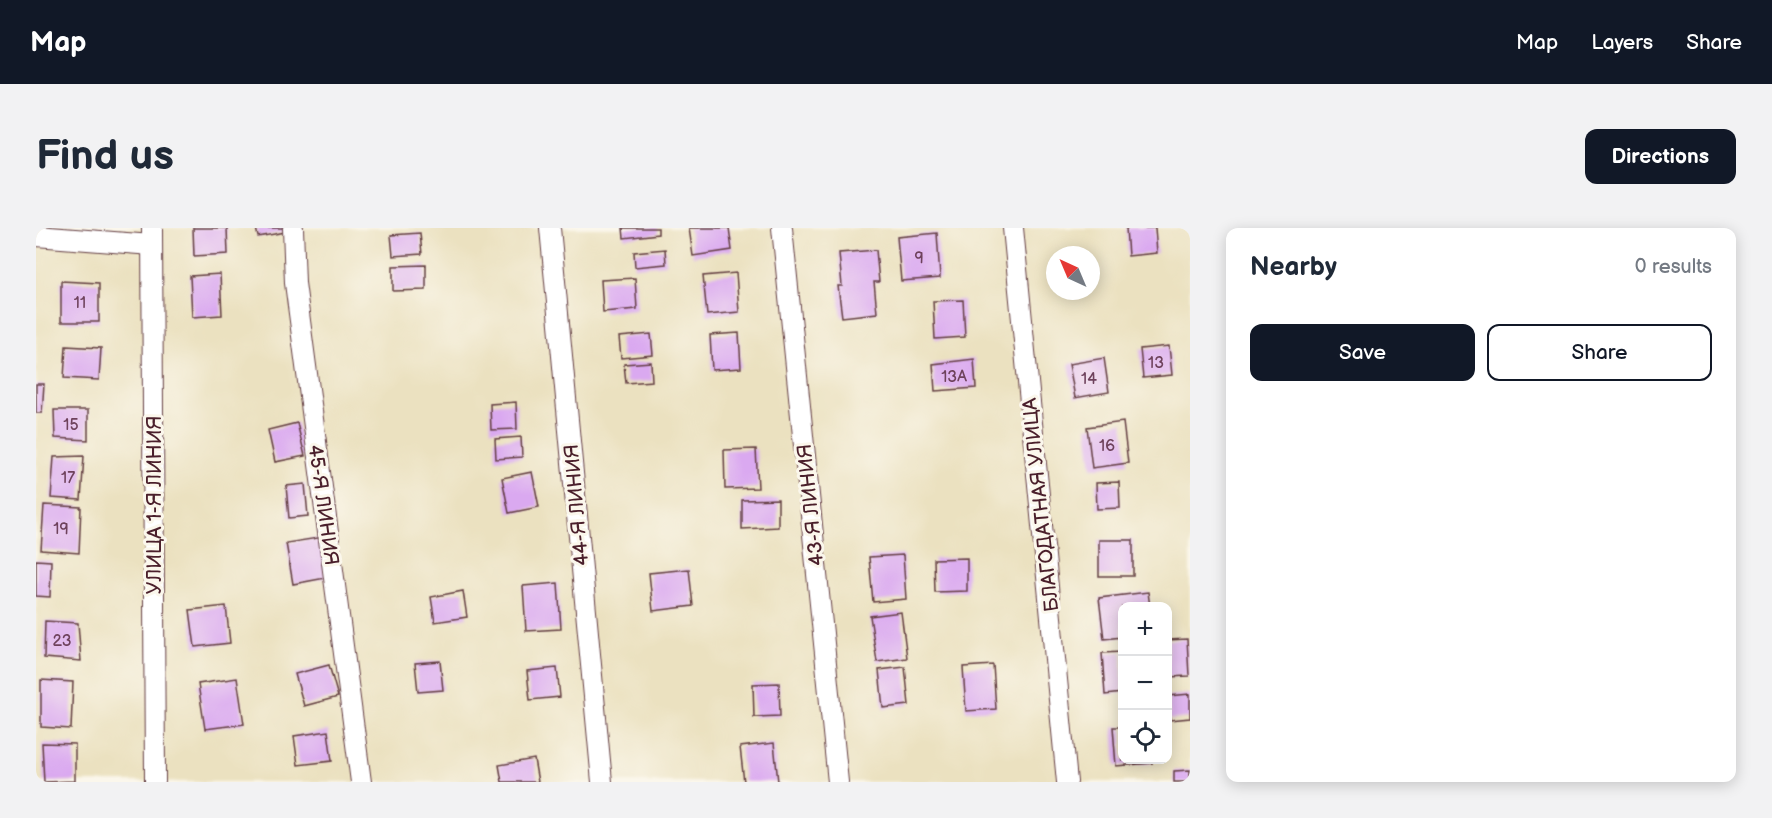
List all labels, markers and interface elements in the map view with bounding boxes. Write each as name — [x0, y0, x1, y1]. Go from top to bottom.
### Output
text: Map — [30, 26, 86, 59]
text: Map — [1516, 30, 1558, 55]
text: Layers — [1591, 30, 1653, 55]
text: Share — [1686, 30, 1742, 55]
button: Directions — [1585, 129, 1736, 184]
text: Find us — [36, 131, 174, 182]
north arrow — [1046, 246, 1100, 300]
house number: 9 — [914, 249, 924, 268]
text: Nearby — [1250, 252, 1337, 283]
text: 0 results — [1635, 255, 1712, 279]
house number: 11 — [74, 294, 86, 313]
button: Save — [1250, 324, 1475, 381]
button: Share — [1487, 324, 1712, 381]
house number: 13 — [1148, 354, 1164, 373]
house number: 13А — [941, 368, 967, 387]
house number: 14 — [1081, 370, 1097, 389]
street label: БЛАГОДАТНАЯ УЛИЦА — [1018, 396, 1064, 613]
street label: УЛИЦА 1-Я ЛИНИЯ — [143, 415, 167, 595]
house number: 15 — [63, 416, 79, 435]
house number: 16 — [1099, 437, 1115, 456]
street label: 45-Я ЛИНИЯ — [303, 443, 343, 567]
street label: 44-Я ЛИНИЯ — [560, 443, 594, 567]
street label: 43-Я ЛИНИЯ — [793, 443, 829, 567]
house number: 17 — [61, 469, 75, 488]
house number: 19 — [53, 520, 69, 539]
map controls — [1118, 602, 1172, 764]
button: + — [1118, 602, 1172, 656]
house number: 23 — [53, 632, 72, 651]
button: − — [1118, 656, 1172, 710]
button: locate — [1118, 710, 1172, 764]

